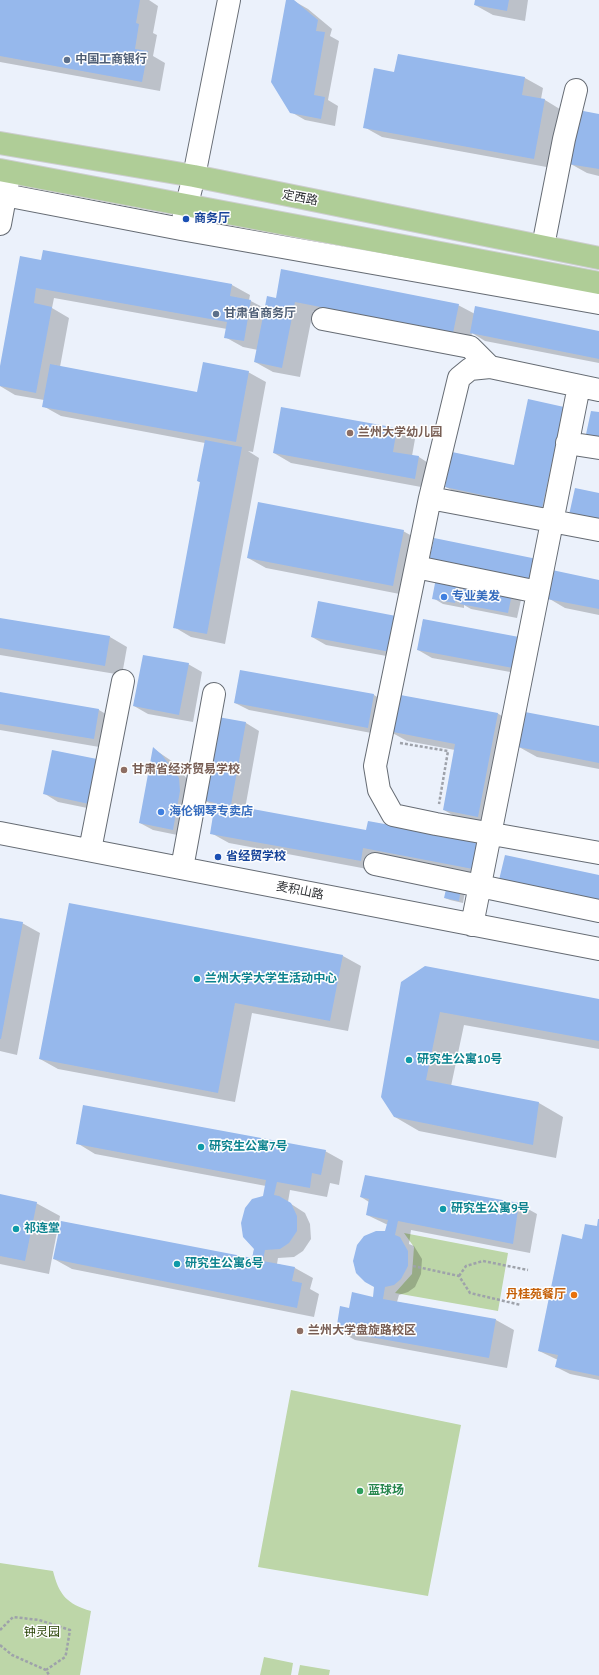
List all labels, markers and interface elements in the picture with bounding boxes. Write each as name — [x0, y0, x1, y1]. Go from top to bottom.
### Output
place label: 中国工商银行 — [75, 53, 147, 67]
marker: 中国工商银行 — [62, 55, 72, 65]
street label: 定西路 — [281, 187, 319, 209]
place label: 商务厅 — [194, 212, 230, 226]
marker: 商务厅 — [181, 214, 191, 224]
place label: 甘肃省商务厅 — [224, 307, 296, 321]
marker: 甘肃省商务厅 — [211, 309, 221, 319]
place label: 兰州大学幼儿园 — [358, 426, 442, 440]
marker: 兰州大学幼儿园 — [345, 428, 355, 438]
place label: 专业美发 — [452, 590, 500, 604]
marker: 专业美发 — [439, 592, 449, 602]
place label: 甘肃省经济贸易学校 — [132, 763, 240, 777]
marker: 甘肃省经济贸易学校 — [119, 765, 129, 775]
place label: 海伦钢琴专卖店 — [169, 805, 253, 819]
marker: 海伦钢琴专卖店 — [156, 807, 166, 817]
place label: 省经贸学校 — [226, 850, 286, 864]
marker: 省经贸学校 — [213, 852, 223, 862]
street label: 麦积山路 — [275, 879, 325, 903]
place label: 兰州大学大学生活动中心 — [205, 972, 337, 986]
marker: 兰州大学大学生活动中心 — [192, 974, 202, 984]
place label: 研究生公寓10号 — [417, 1053, 503, 1067]
marker: 研究生公寓10号 — [404, 1055, 414, 1065]
place label: 研究生公寓7号 — [209, 1140, 288, 1154]
marker: 研究生公寓7号 — [196, 1142, 206, 1152]
place label: 研究生公寓9号 — [451, 1202, 530, 1216]
marker: 研究生公寓9号 — [438, 1204, 448, 1214]
place label: 祁连堂 — [24, 1222, 60, 1236]
marker: 祁连堂 — [11, 1224, 21, 1234]
place label: 研究生公寓6号 — [185, 1257, 264, 1271]
marker: 研究生公寓6号 — [172, 1259, 182, 1269]
place label: 丹桂苑餐厅 — [506, 1288, 566, 1302]
marker: 丹桂苑餐厅 — [569, 1290, 579, 1300]
place label: 兰州大学盘旋路校区 — [308, 1324, 416, 1338]
marker: 兰州大学盘旋路校区 — [295, 1326, 305, 1336]
place label: 蓝球场 — [368, 1484, 404, 1498]
marker: 蓝球场 — [355, 1486, 365, 1496]
park label: 钟灵园 — [24, 1626, 60, 1640]

